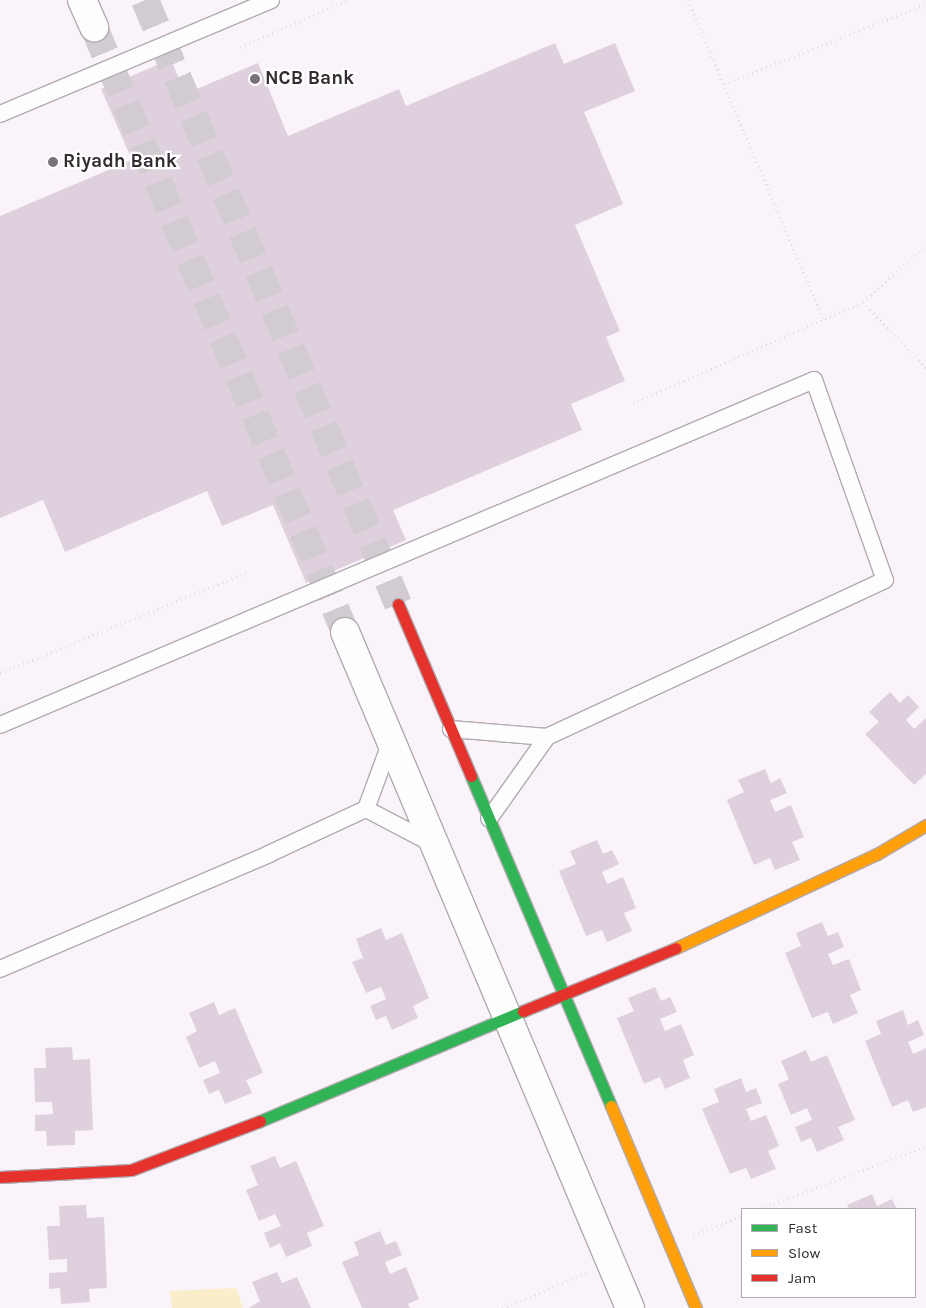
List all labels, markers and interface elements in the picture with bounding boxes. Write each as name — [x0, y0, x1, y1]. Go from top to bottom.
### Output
place label: NCB Bank — [265, 68, 354, 90]
marker: NCB Bank — [249, 73, 261, 85]
place label: Riyadh Bank — [63, 151, 177, 173]
marker: Riyadh Bank — [47, 156, 59, 168]
legend — [741, 1208, 916, 1298]
text: Fast — [788, 1219, 817, 1237]
text: Slow — [788, 1244, 820, 1262]
text: Jam — [788, 1269, 816, 1287]

